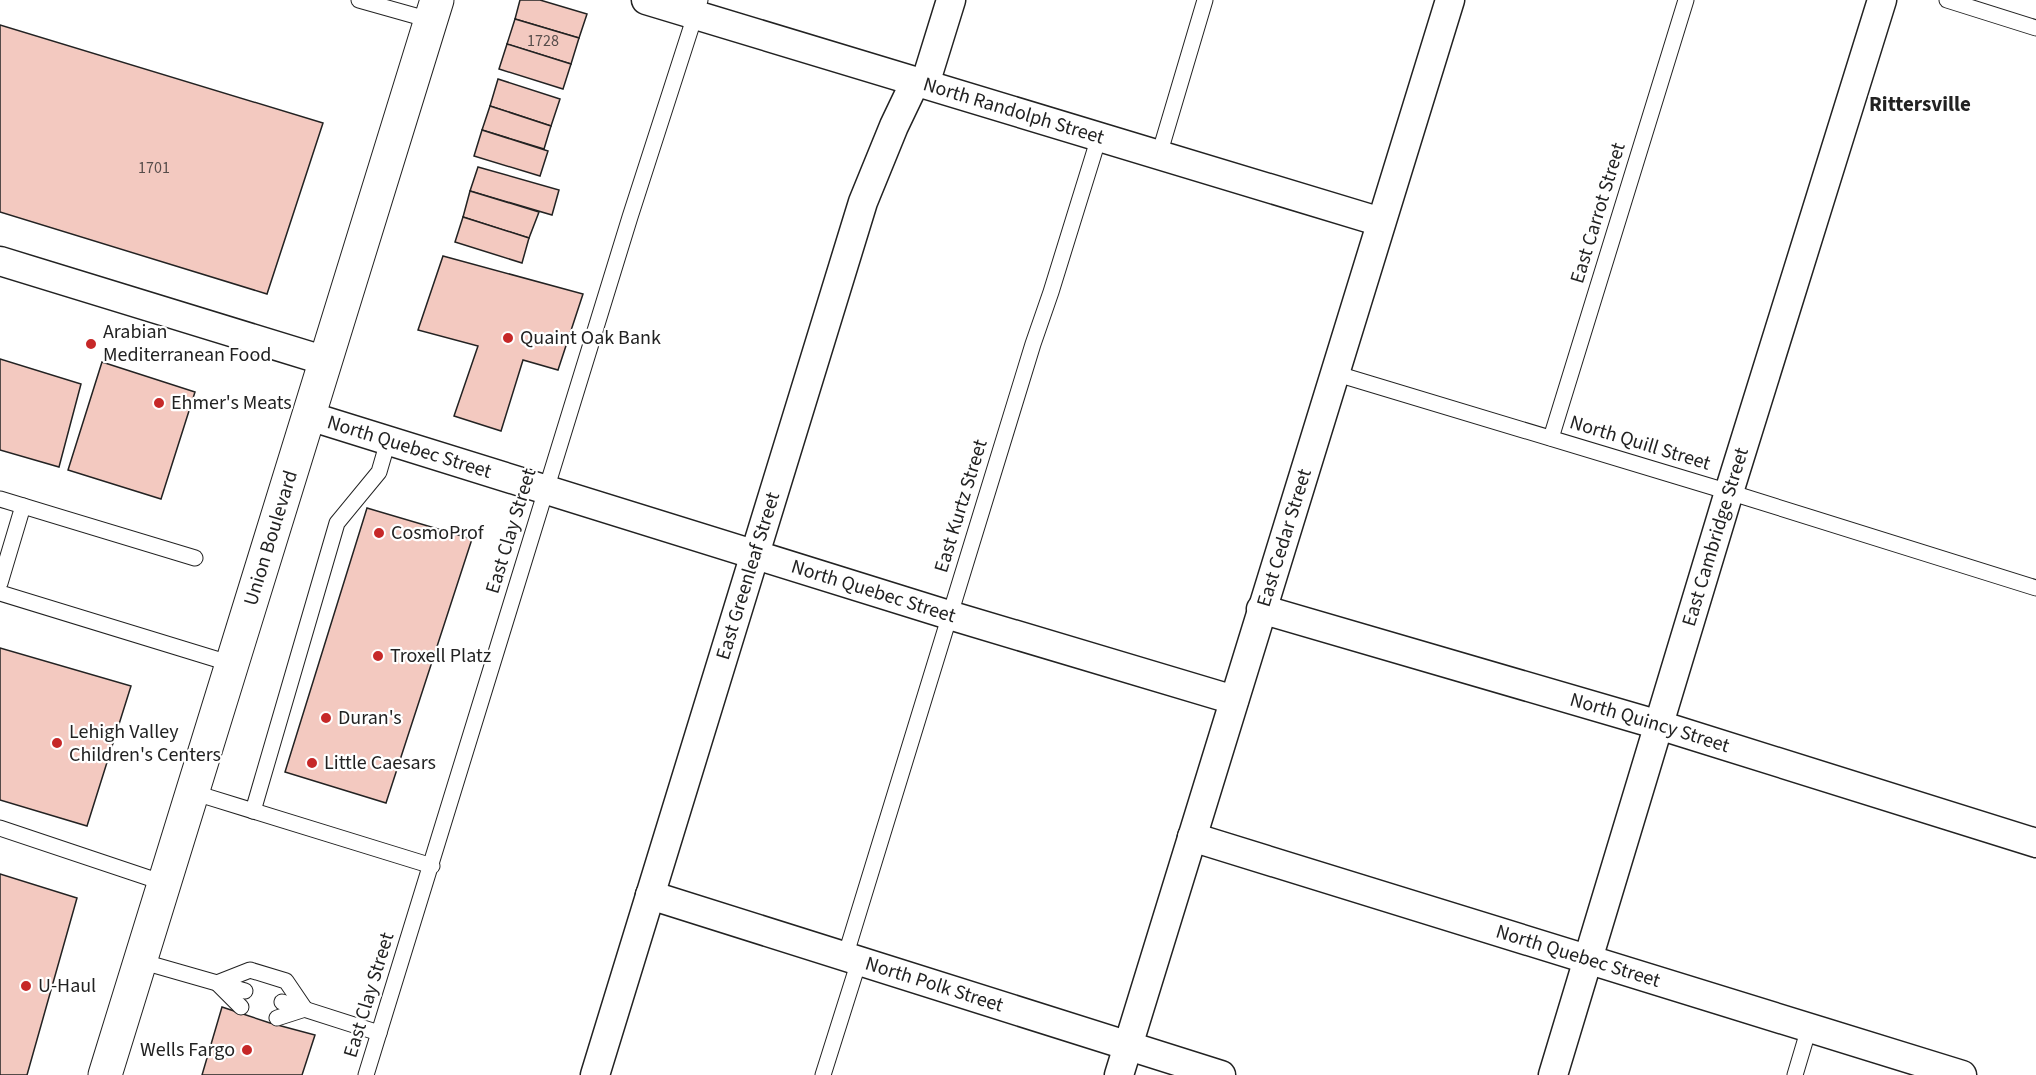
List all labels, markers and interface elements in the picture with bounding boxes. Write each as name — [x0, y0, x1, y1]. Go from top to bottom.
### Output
house number: 1728 — [527, 30, 559, 52]
street label: North Randolph Street — [920, 70, 1108, 152]
district label: Rittersville — [1869, 89, 1971, 119]
street label: East Carrot Street — [1563, 139, 1633, 287]
house number: 1701 — [138, 157, 170, 179]
place label: Arabian Mediterranean Food — [103, 318, 271, 369]
place label: Quaint Oak Bank — [520, 324, 661, 352]
marker: Quaint Oak Bank — [501, 331, 515, 345]
marker: Arabian Mediterranean Food — [84, 337, 98, 351]
place label: Ehmer's Meats — [171, 389, 292, 417]
marker: Ehmer's Meats — [152, 396, 166, 410]
street label: North Quebec Street — [324, 408, 495, 486]
street label: North Quill Street — [1566, 408, 1714, 478]
street label: East Kurtz Street — [927, 436, 995, 576]
street label: East Cambridge Street — [1675, 444, 1756, 630]
street label: East Clay Street — [479, 465, 543, 597]
street label: East Cedar Street — [1250, 465, 1319, 610]
street label: Union Boulevard — [237, 467, 305, 609]
street label: East Greenleaf Street — [709, 488, 787, 663]
place label: CosmoProf — [391, 519, 485, 547]
marker: CosmoProf — [372, 526, 386, 540]
street label: North Quebec Street — [788, 553, 959, 630]
place label: Troxell Platz — [390, 642, 491, 670]
marker: Troxell Platz — [371, 649, 385, 663]
street label: North Quincy Street — [1567, 686, 1733, 760]
place label: Duran's — [338, 704, 402, 732]
marker: Duran's — [319, 711, 333, 725]
place label: Lehigh Valley Children's Centers — [69, 718, 221, 769]
marker: Lehigh Valley Children's Centers — [50, 736, 64, 750]
place label: Little Caesars — [324, 749, 436, 777]
marker: Little Caesars — [305, 756, 319, 770]
street label: North Quebec Street — [1492, 918, 1664, 995]
street label: East Clay Street — [337, 929, 401, 1061]
street label: North Polk Street — [862, 950, 1007, 1020]
place label: U-Haul — [38, 972, 96, 1000]
marker: U-Haul — [19, 979, 33, 993]
place label: Wells Fargo — [140, 1036, 235, 1064]
marker: Wells Fargo — [240, 1043, 254, 1057]

